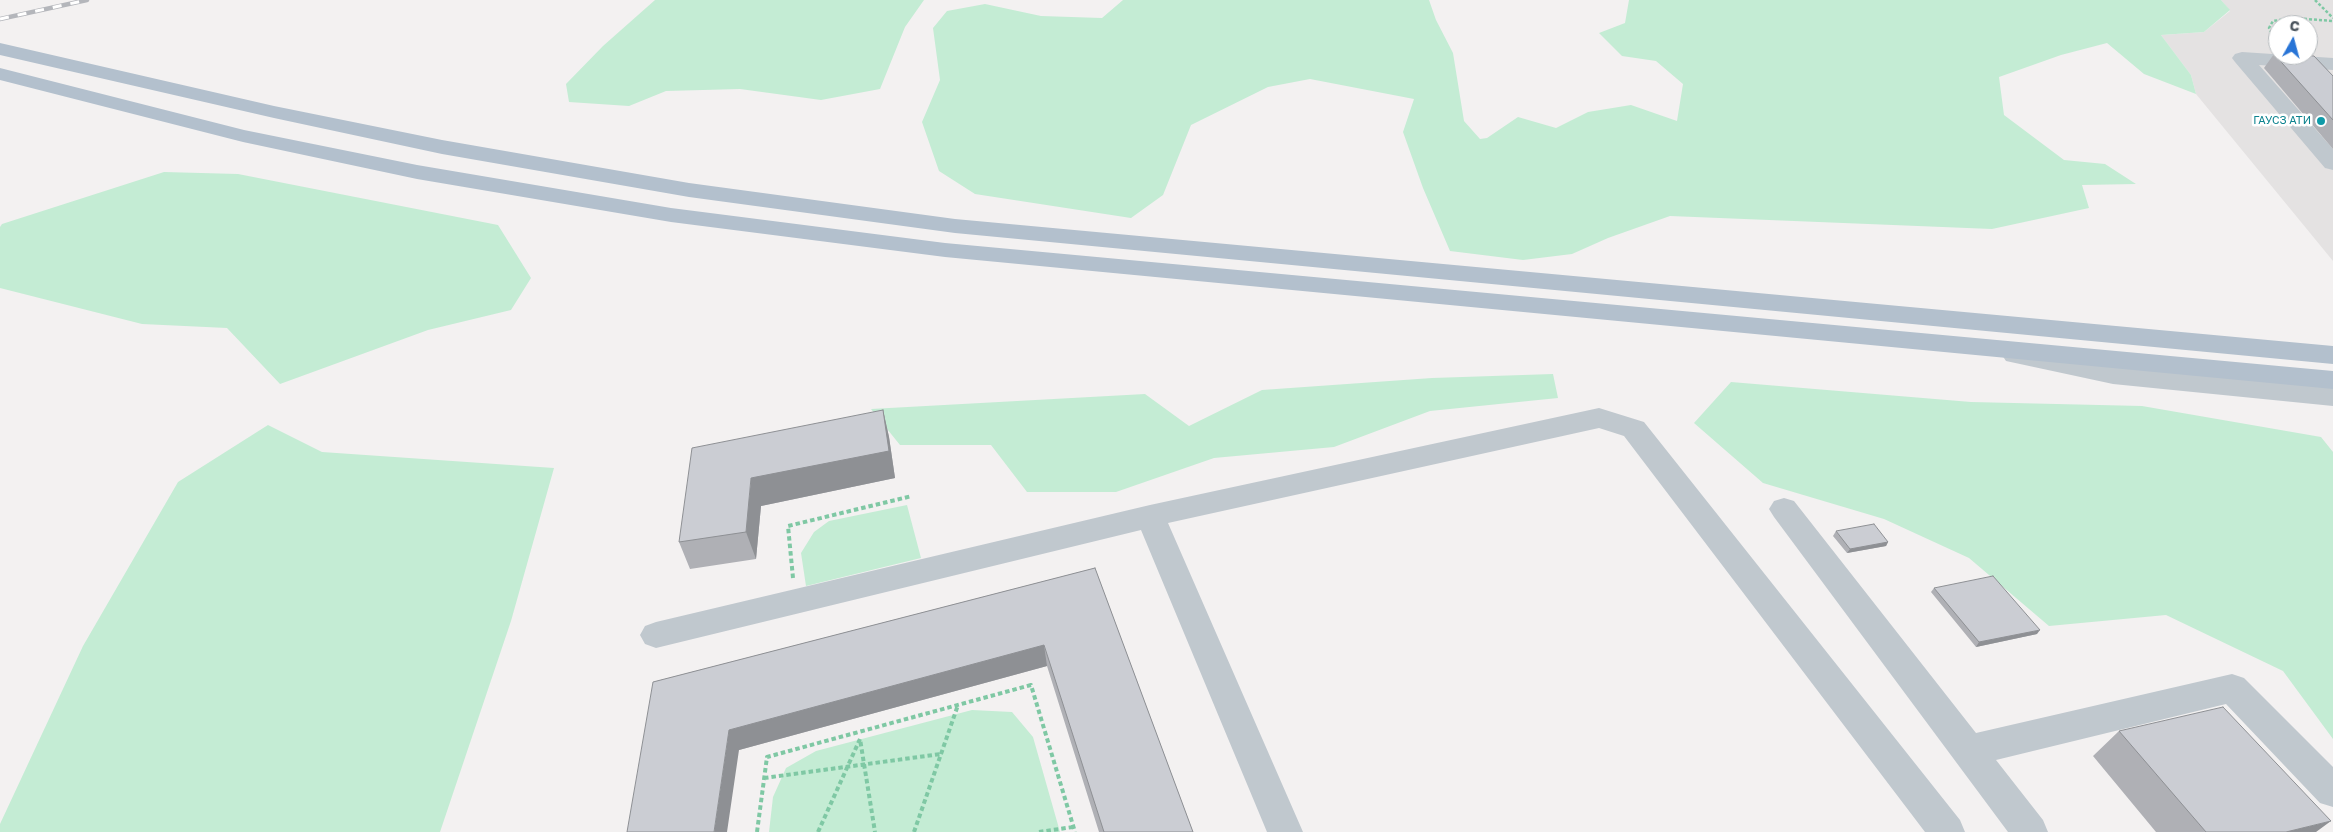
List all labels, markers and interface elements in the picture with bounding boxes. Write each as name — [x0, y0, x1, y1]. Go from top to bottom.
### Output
north arrow — [2268, 15, 2318, 65]
text: С — [2289, 17, 2301, 35]
place label: ГАУСЗ АТИ — [2253, 114, 2311, 128]
marker: ГАУСЗ АТИ — [2315, 115, 2327, 127]

